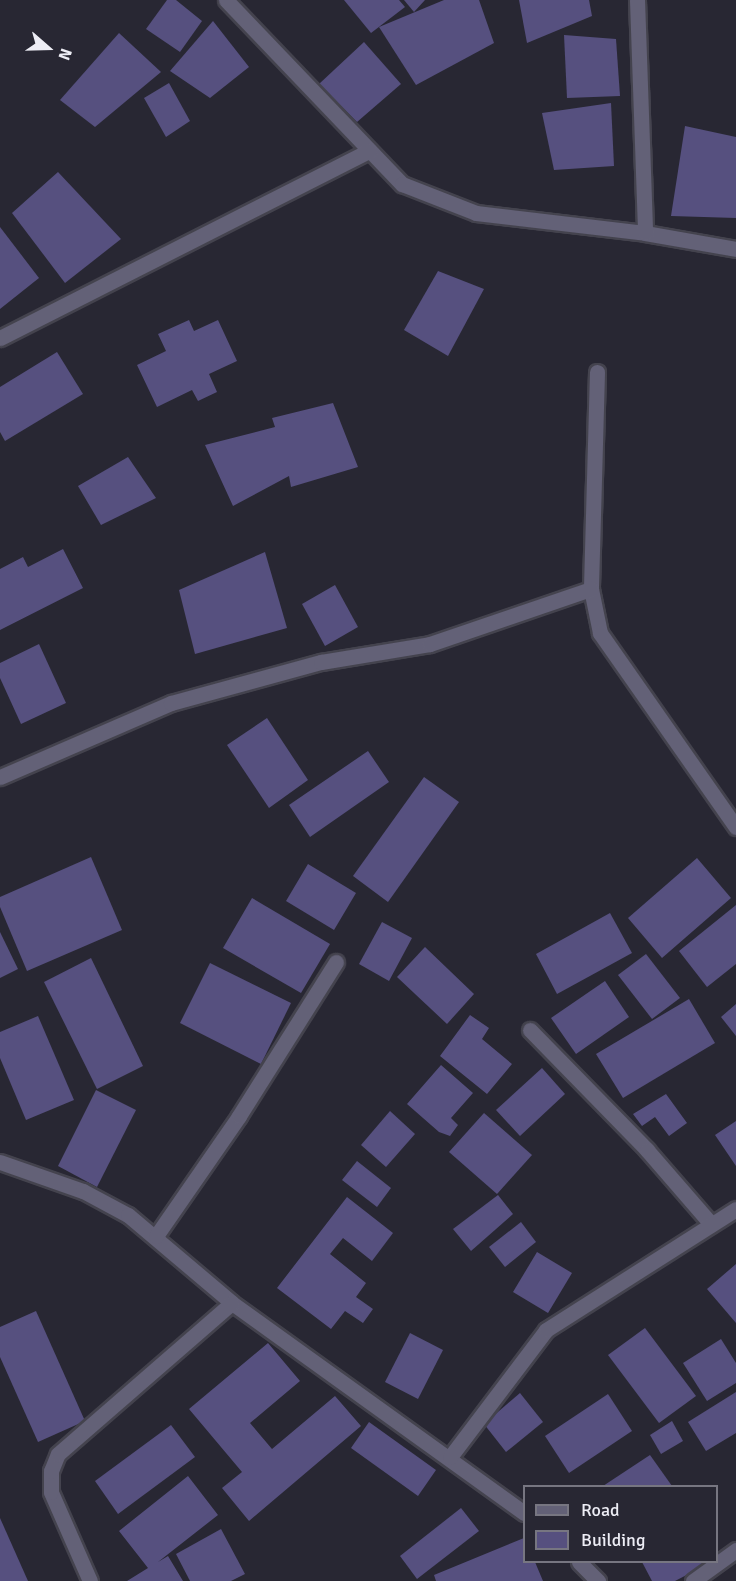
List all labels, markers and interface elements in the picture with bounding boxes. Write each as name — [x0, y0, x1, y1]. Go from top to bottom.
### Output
north arrow — [18, 18, 78, 78]
text: N — [54, 45, 76, 63]
legend — [523, 1485, 718, 1563]
text: Road — [581, 1499, 620, 1521]
text: Building — [581, 1529, 645, 1551]

